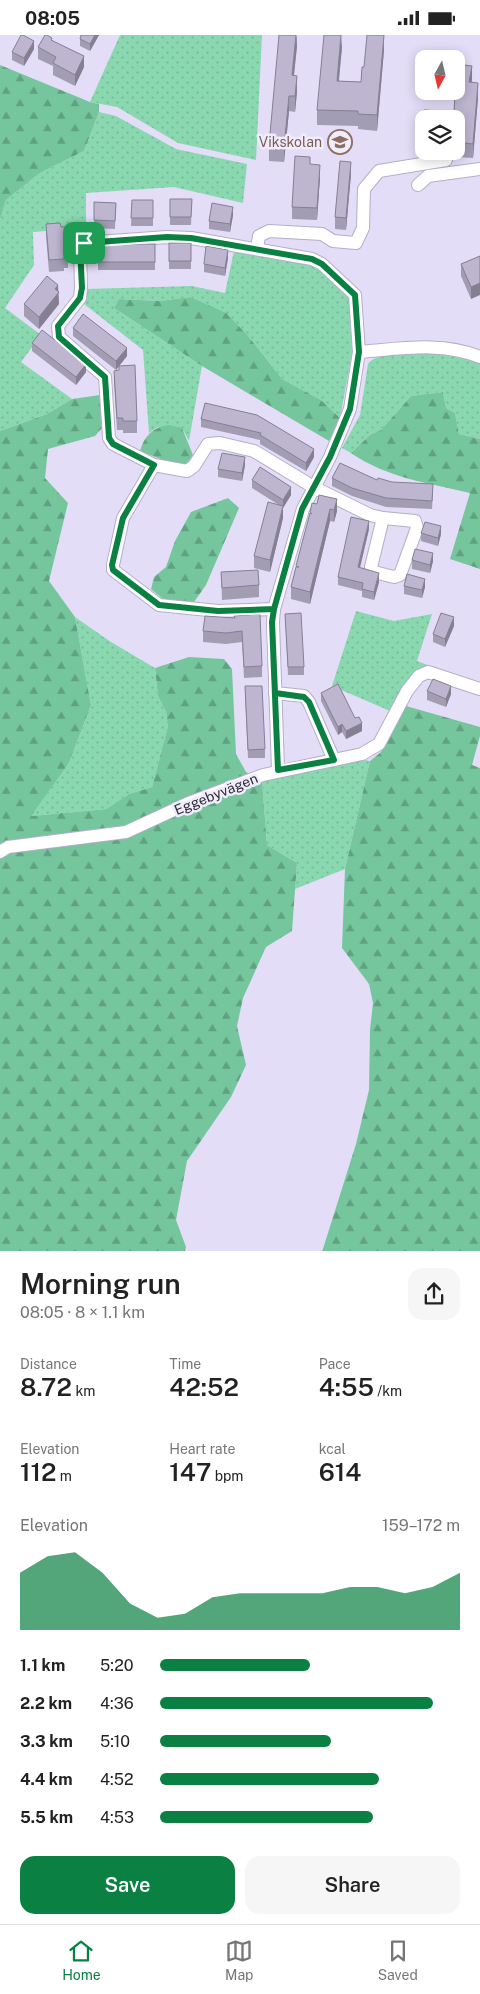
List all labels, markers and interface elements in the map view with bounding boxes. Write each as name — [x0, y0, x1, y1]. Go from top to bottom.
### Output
text: 08:05 — [25, 7, 80, 29]
north arrow — [415, 50, 465, 100]
map controls — [415, 50, 465, 160]
button: layers — [415, 110, 465, 160]
school or university icon: Vikskolan — [327, 129, 353, 155]
place label: Vikskolan — [259, 134, 322, 150]
pin — [63, 222, 105, 264]
icon: arrive — [70, 229, 98, 257]
street label: Eggebyvägen — [172, 770, 260, 818]
text: Morning run — [20, 1267, 181, 1300]
button: share — [408, 1268, 460, 1320]
text: 08:05 · 8 × 1.1 km — [20, 1303, 145, 1322]
text: Distance — [20, 1356, 77, 1372]
text: Time — [169, 1356, 201, 1372]
text: Pace — [319, 1356, 351, 1372]
text: 8.72 — [20, 1372, 72, 1402]
text: 42:52 — [169, 1372, 239, 1402]
text: 4:55 — [319, 1372, 374, 1402]
text: km — [72, 1383, 95, 1399]
text: /km — [374, 1383, 402, 1399]
text: Elevation — [20, 1441, 79, 1457]
text: Heart rate — [169, 1441, 236, 1457]
text: kcal — [319, 1441, 346, 1457]
text: 112 — [20, 1457, 56, 1487]
text: 147 — [169, 1457, 211, 1487]
text: 614 — [319, 1457, 361, 1487]
text: m — [56, 1468, 72, 1484]
text: bpm — [211, 1468, 243, 1484]
text: Elevation — [20, 1516, 88, 1535]
text: 159–172 m — [382, 1516, 460, 1535]
text: 1.1 km — [20, 1656, 65, 1675]
text: 5:20 — [100, 1656, 134, 1675]
text: 2.2 km — [20, 1694, 72, 1713]
text: 4:36 — [100, 1694, 134, 1713]
text: 3.3 km — [20, 1732, 73, 1751]
text: 5:10 — [100, 1732, 130, 1751]
text: 4.4 km — [20, 1770, 72, 1789]
text: 4:52 — [100, 1770, 133, 1789]
text: 5.5 km — [20, 1808, 73, 1827]
text: 4:53 — [100, 1808, 134, 1827]
button: Save — [20, 1856, 235, 1914]
button: Share — [245, 1856, 460, 1914]
tab: Home — [62, 1937, 101, 1983]
tab: Map — [225, 1937, 253, 1983]
tab: Saved — [378, 1937, 418, 1983]

